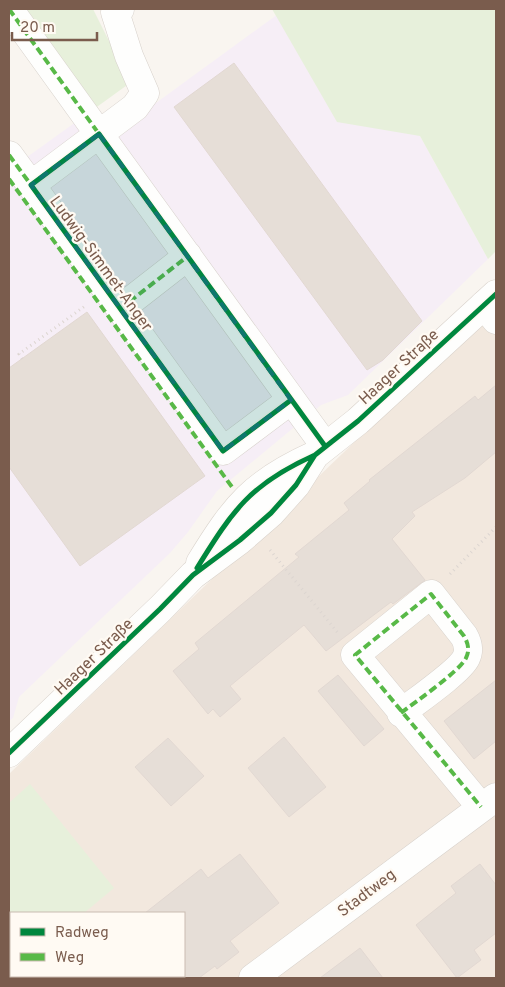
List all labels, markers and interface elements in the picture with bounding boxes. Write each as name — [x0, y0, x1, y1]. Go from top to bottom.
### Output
scale bar — [12, 10, 98, 42]
text: 20 m — [20, 19, 55, 38]
street label: Ludwig-Simmet-Anger — [44, 192, 156, 336]
street label: Haager Straße — [355, 325, 444, 410]
street label: Haager Straße — [51, 615, 138, 700]
street label: Stadtweg — [334, 865, 400, 922]
legend — [10, 912, 185, 977]
text: Radweg — [55, 924, 109, 943]
text: Weg — [55, 949, 84, 968]

